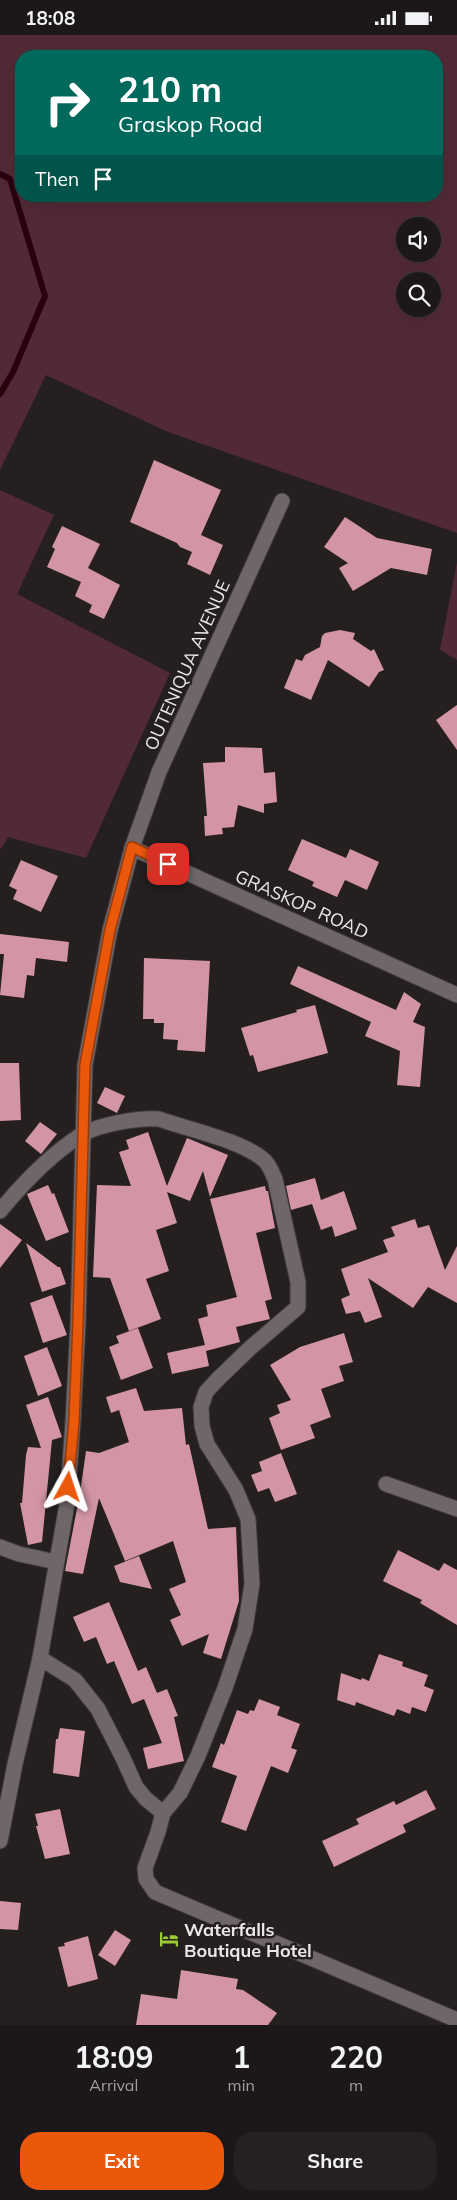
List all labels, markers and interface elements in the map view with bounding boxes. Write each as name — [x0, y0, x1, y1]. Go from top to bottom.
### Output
text: 18:08 — [25, 6, 75, 30]
text: 210 m — [118, 67, 222, 111]
icon: right — [35, 70, 100, 135]
text: Graskop Road — [118, 110, 263, 138]
icon: arrive — [89, 165, 117, 193]
text: Then — [35, 167, 79, 191]
map controls — [396, 217, 441, 317]
button: sound — [396, 217, 441, 262]
button: search — [396, 272, 441, 317]
street label: OUTENIQUA AVENUE — [139, 576, 235, 754]
pin — [147, 843, 189, 885]
icon: arrive — [154, 850, 182, 878]
street label: GRASKOP ROAD — [232, 864, 372, 944]
position arrow — [41, 1460, 93, 1512]
place label: Waterfalls Boutique Hotel — [184, 1918, 312, 1962]
hotel icon: Waterfalls Boutique Hotel — [158, 1928, 180, 1950]
text: 18:09 — [74, 2038, 154, 2076]
text: 1 — [232, 2038, 250, 2076]
text: 220 — [329, 2038, 383, 2076]
text: Arrival — [89, 2075, 138, 2095]
text: min — [228, 2075, 255, 2095]
text: m — [349, 2075, 363, 2095]
button: Exit — [20, 2132, 224, 2190]
button: Share — [234, 2132, 437, 2190]

